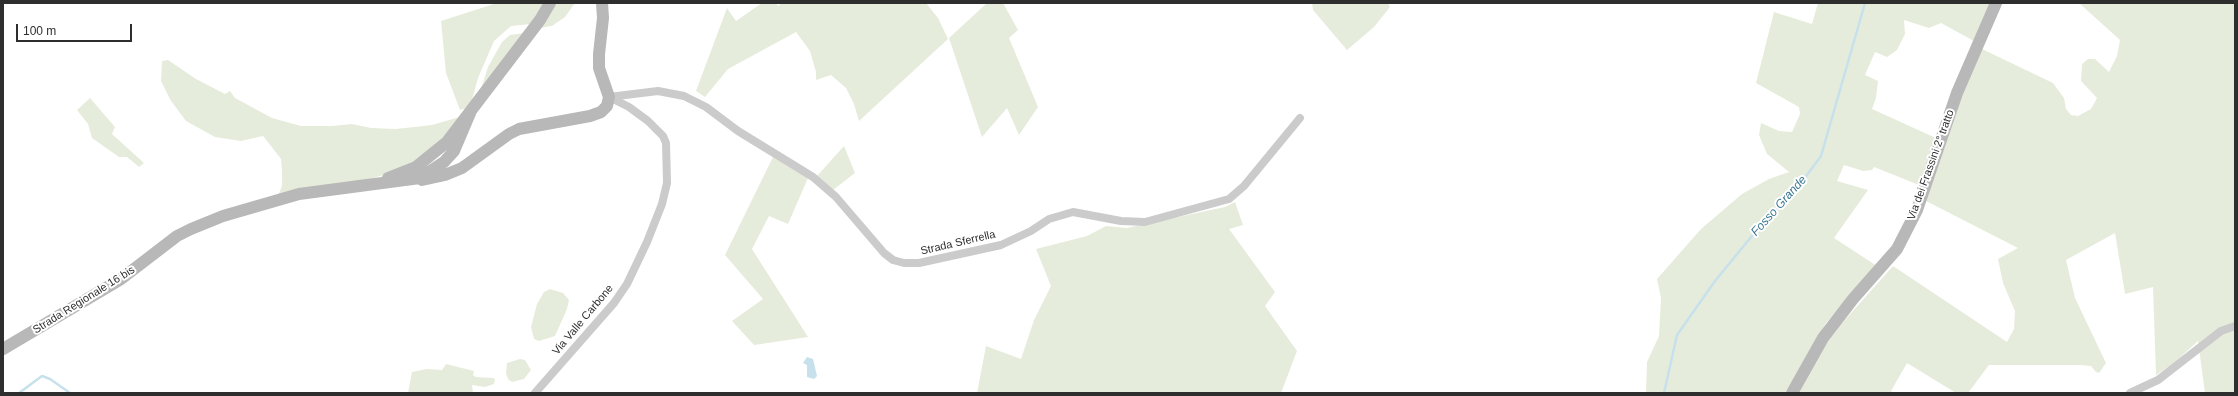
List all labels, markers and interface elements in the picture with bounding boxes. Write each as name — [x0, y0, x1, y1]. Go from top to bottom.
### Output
scale bar — [18, 16, 134, 42]
text: 100 m — [23, 24, 56, 38]
street label: Via dei Frassini 2° tratto — [1905, 108, 1957, 222]
water label: Fosso Grande — [1748, 173, 1810, 239]
street label: Strada Sferrella — [919, 228, 997, 258]
street label: Strada Regionale 16 bis — [31, 263, 137, 337]
street label: Via Valle Carbone — [550, 282, 616, 358]

